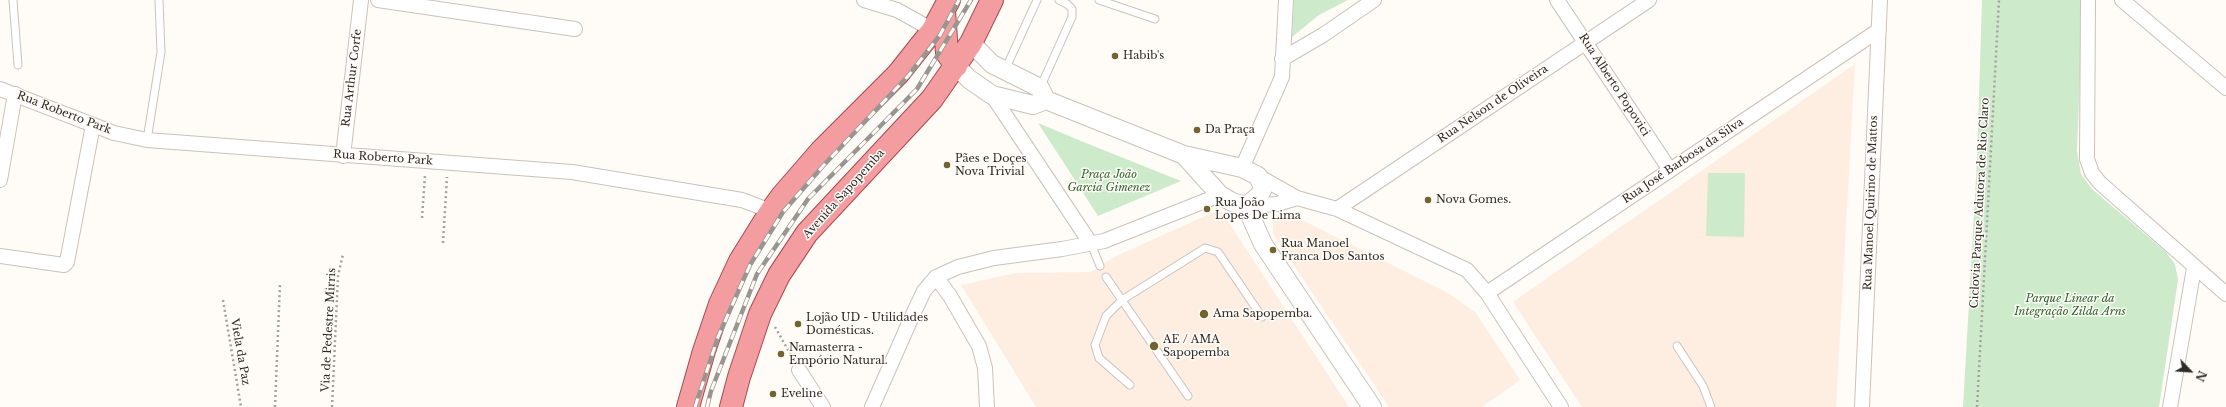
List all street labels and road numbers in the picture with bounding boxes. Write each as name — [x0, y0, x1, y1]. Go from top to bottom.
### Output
street label: Rua Arthur Corfe — [339, 28, 365, 128]
street label: Rua Alberto Popovici — [1576, 31, 1652, 139]
street label: Rua Nelson de Oliveira — [1435, 62, 1551, 146]
street label: Rua Roberto Park — [15, 89, 113, 137]
street label: Ciclovia Parque Adutora de Rio Claro — [1968, 97, 1992, 309]
street label: Rua Manoel Quirino de Mattos — [1861, 115, 1881, 291]
street label: Rua José Barbosa da Silva — [1620, 116, 1746, 206]
street label: Avenida Sapopemba — [801, 147, 887, 241]
street label: Rua Roberto Park — [333, 148, 433, 168]
street label: Via de Pedestre Mirris — [319, 268, 339, 392]
street label: Viela da Paz — [228, 318, 252, 386]

